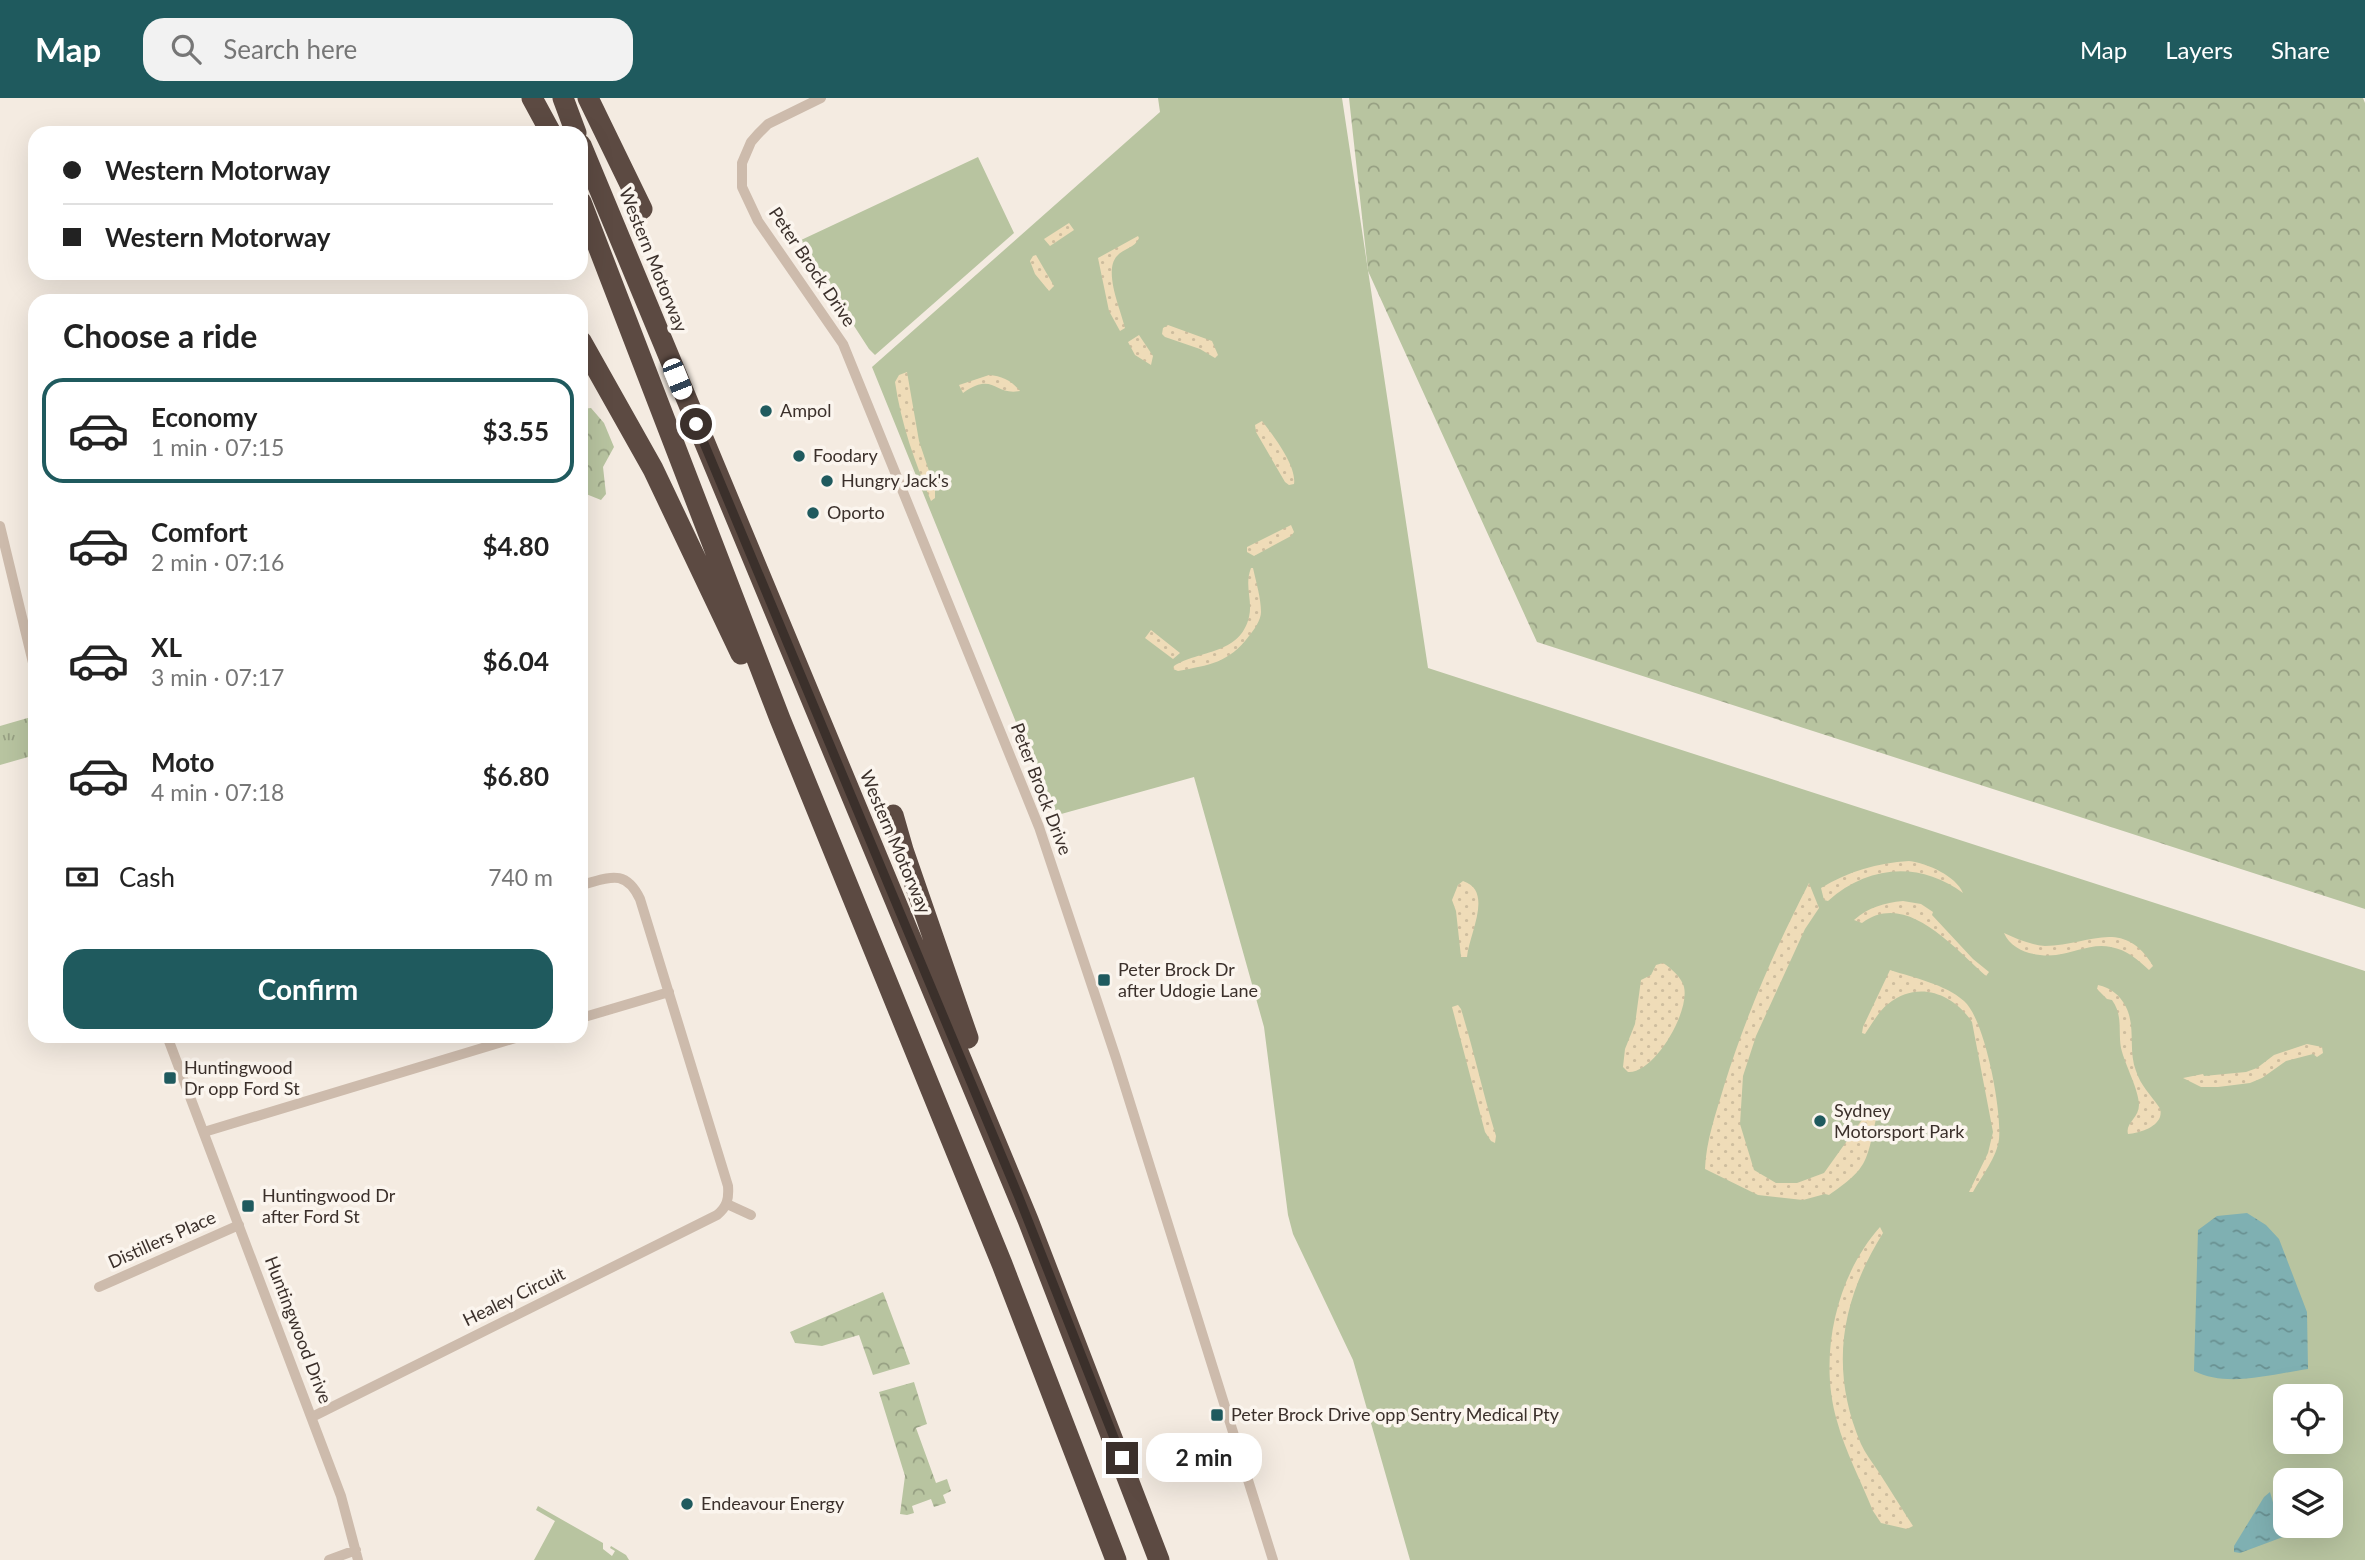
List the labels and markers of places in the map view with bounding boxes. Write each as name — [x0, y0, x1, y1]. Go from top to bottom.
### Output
place label: Ampol — [780, 399, 832, 421]
marker: Ampol — [758, 403, 774, 419]
place label: Foodary — [813, 444, 878, 466]
marker: Foodary — [791, 448, 807, 464]
place label: Hungry Jack's — [841, 469, 949, 491]
marker: Hungry Jack's — [819, 473, 835, 489]
place label: Oporto — [827, 501, 885, 523]
marker: Oporto — [805, 505, 821, 521]
place label: Peter Brock Dr after Udogie Lane — [1118, 958, 1258, 1001]
marker: Peter Brock Dr after Udogie Lane — [1096, 972, 1112, 988]
place label: Huntingwood Dr opp Ford St — [184, 1056, 300, 1099]
marker: Huntingwood Dr opp Ford St — [162, 1070, 178, 1086]
place label: Sydney Motorsport Park — [1834, 1099, 1965, 1142]
marker: Sydney Motorsport Park — [1812, 1113, 1828, 1129]
place label: Huntingwood Dr after Ford St — [262, 1184, 396, 1227]
marker: Huntingwood Dr after Ford St — [240, 1198, 256, 1214]
place label: Peter Brock Drive opp Sentry Medical Pty — [1231, 1403, 1560, 1425]
marker: Peter Brock Drive opp Sentry Medical Pty — [1209, 1407, 1225, 1423]
place label: Endeavour Energy — [701, 1492, 845, 1514]
marker: Endeavour Energy — [679, 1496, 695, 1512]

